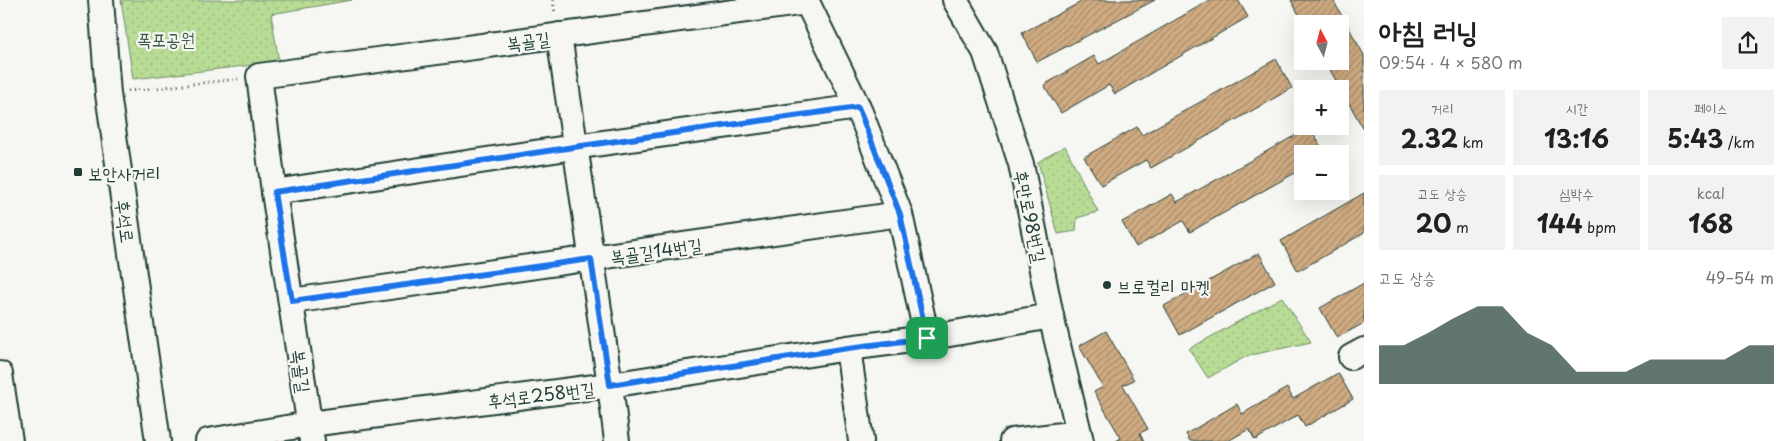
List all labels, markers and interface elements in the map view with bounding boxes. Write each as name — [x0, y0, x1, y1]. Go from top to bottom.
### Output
text: 아침 러닝 — [1379, 9, 1478, 52]
north arrow — [1294, 15, 1349, 70]
map controls — [1294, 15, 1349, 200]
button: share — [1722, 17, 1774, 69]
street label: 복골길 — [505, 24, 552, 56]
park label: 폭포공원 — [137, 25, 195, 52]
text: 09:54 · 4 × 580 m — [1379, 50, 1523, 74]
button: + — [1294, 80, 1349, 135]
text: 거리 — [1431, 98, 1453, 119]
text: 시간 — [1565, 98, 1588, 119]
text: 페이스 — [1694, 98, 1728, 119]
text: 2.32 — [1401, 119, 1458, 157]
text: 13:16 — [1544, 119, 1609, 157]
text: 5:43 — [1667, 119, 1723, 157]
text: km — [1458, 132, 1484, 153]
text: /km — [1723, 132, 1755, 153]
button: − — [1294, 145, 1349, 200]
place label: 보안사거리 — [88, 159, 160, 186]
marker: 보안사거리 — [72, 166, 84, 178]
street label: 후만로98번길 — [1008, 167, 1054, 265]
text: 고도 상승 — [1417, 183, 1467, 204]
text: 심박수 — [1560, 183, 1593, 204]
text: kcal — [1697, 183, 1725, 204]
street label: 후석로 — [110, 198, 142, 244]
text: 20 — [1416, 204, 1451, 242]
text: 144 — [1537, 204, 1583, 242]
text: 168 — [1688, 204, 1733, 242]
text: m — [1451, 217, 1469, 238]
text: bpm — [1583, 217, 1616, 238]
street label: 복골길14번길 — [608, 230, 704, 270]
text: 고도 상승 — [1379, 265, 1436, 289]
text: 49–54 m — [1706, 265, 1774, 289]
place label: 브로컬리 마켓 — [1117, 272, 1210, 299]
marker: 브로컬리 마켓 — [1101, 279, 1113, 291]
pin — [906, 317, 948, 359]
icon: arrive — [913, 324, 941, 352]
street label: 복골길 — [286, 348, 318, 395]
street label: 후석로258번길 — [486, 374, 597, 414]

